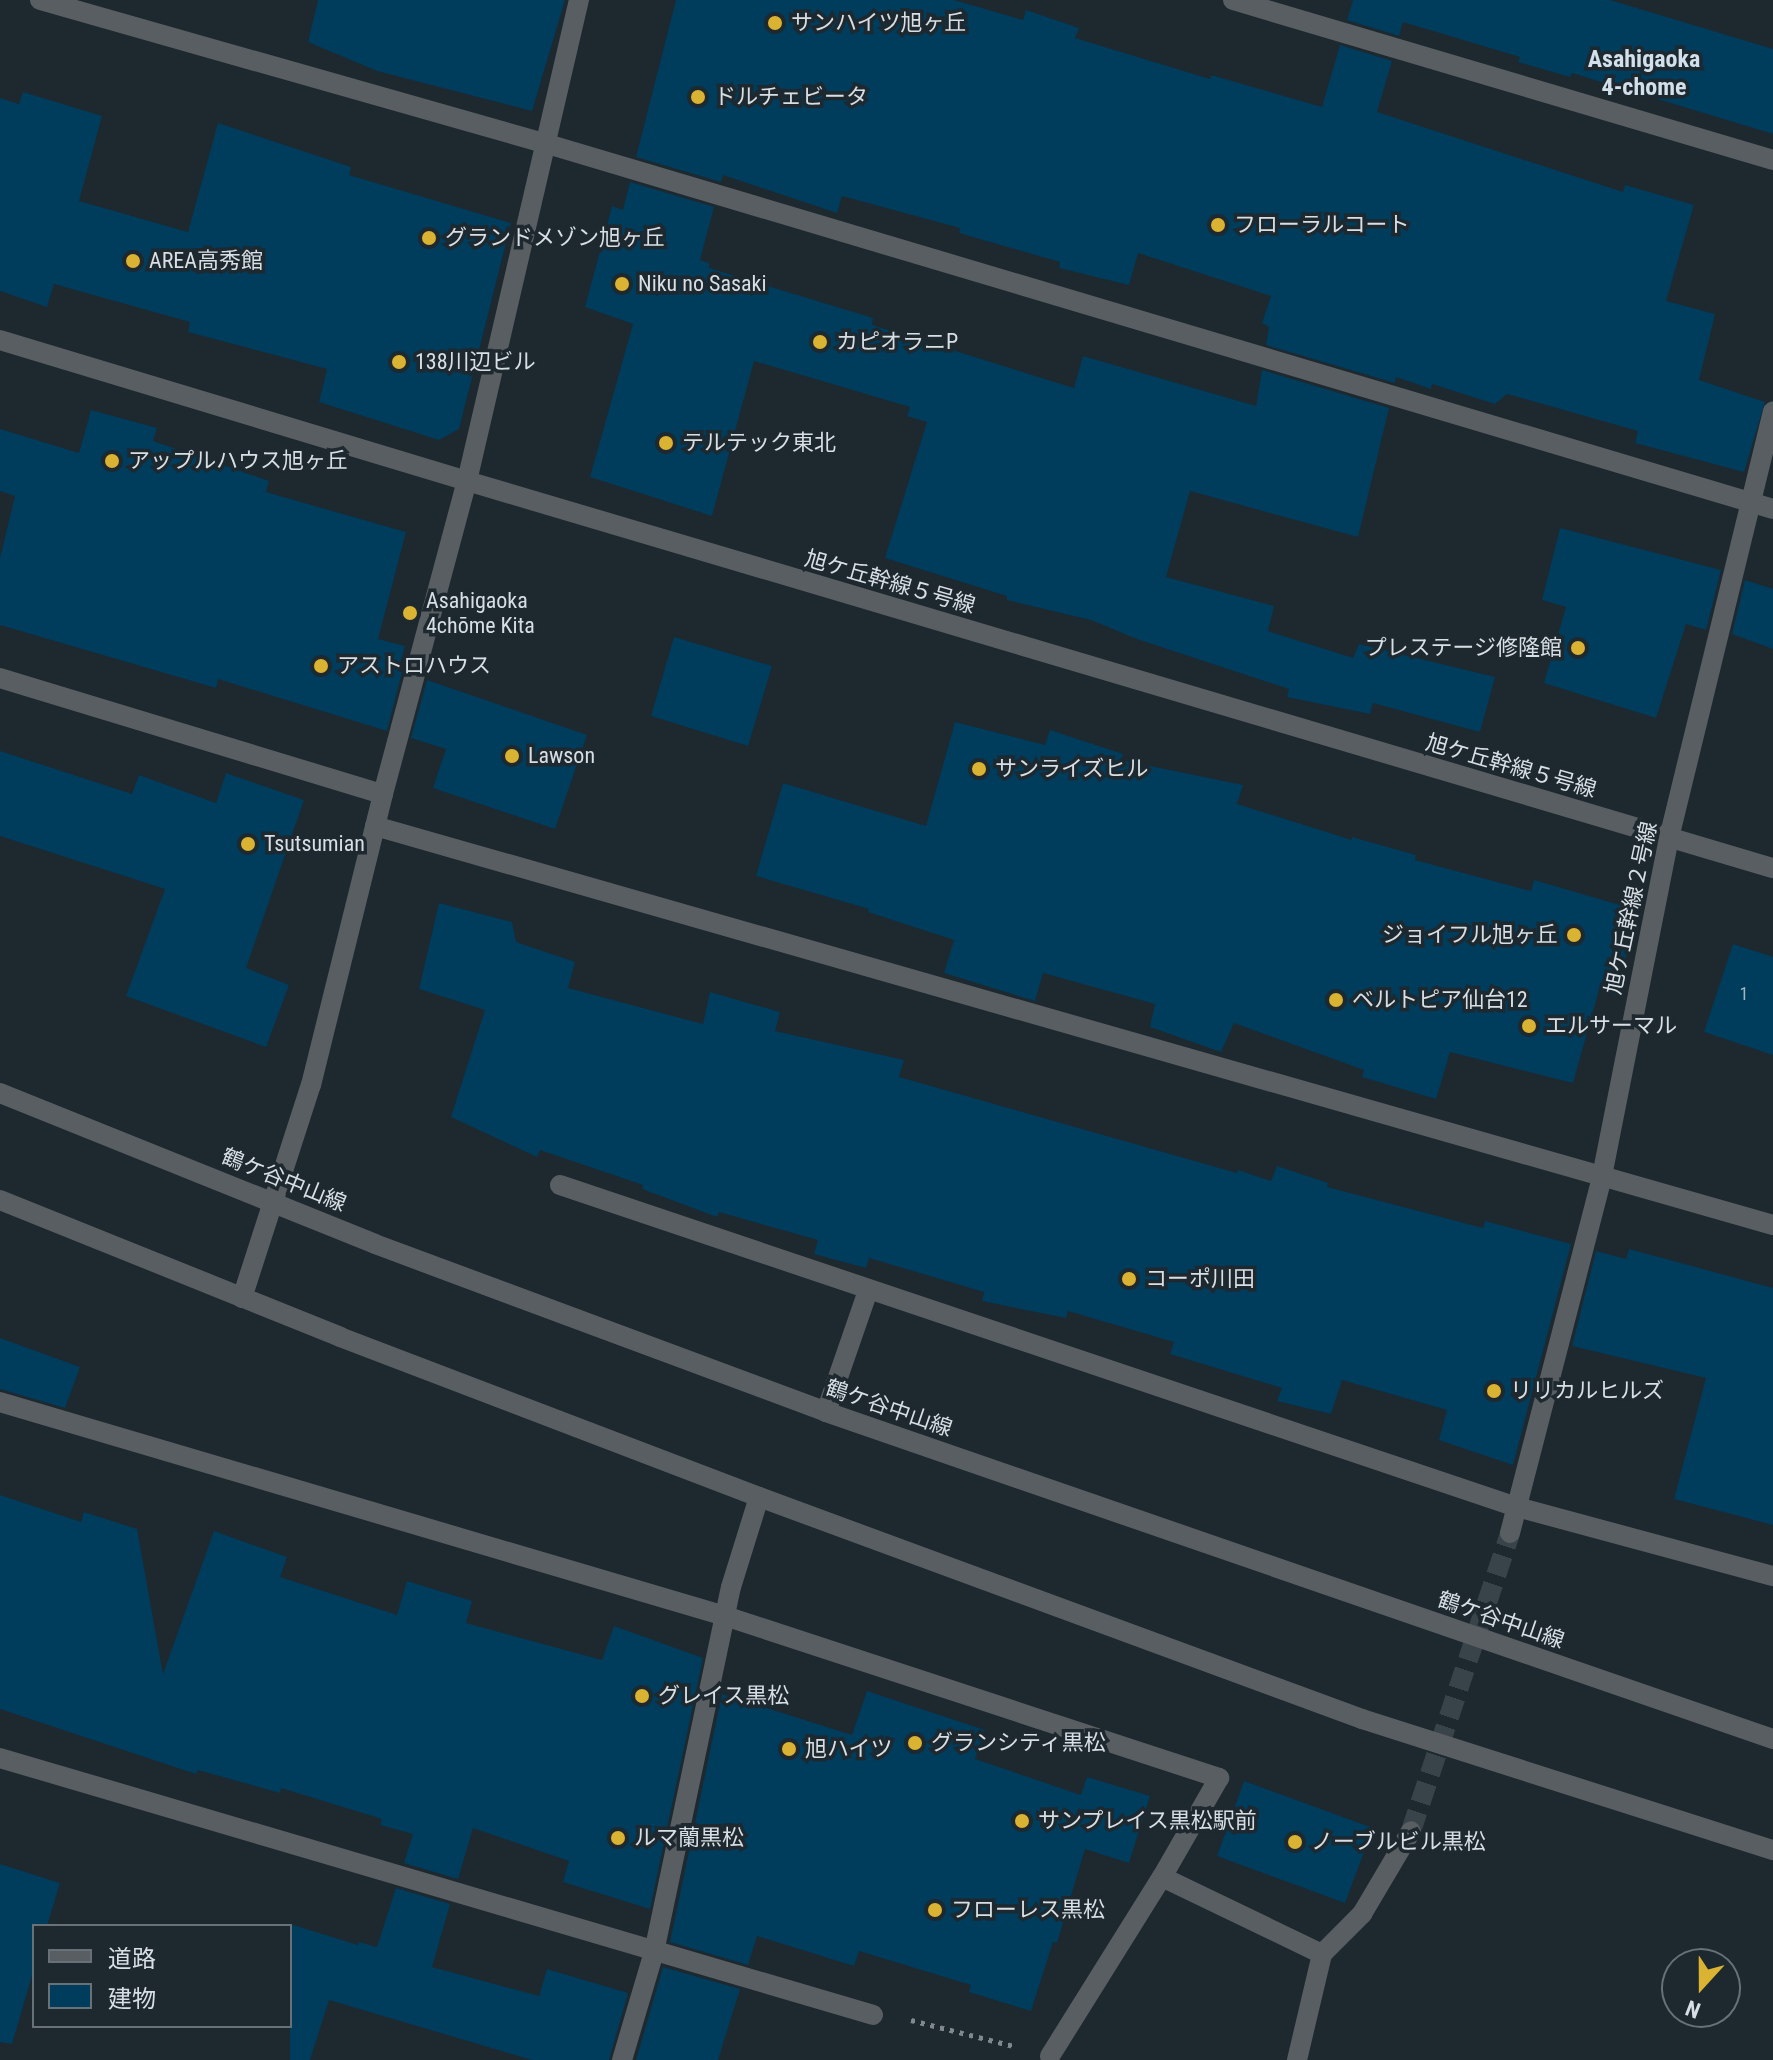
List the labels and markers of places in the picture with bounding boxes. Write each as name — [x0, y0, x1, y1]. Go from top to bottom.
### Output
place label: サンハイツ旭ヶ丘 — [791, 10, 967, 36]
marker: サンハイツ旭ヶ丘 — [766, 14, 784, 32]
place label: ドルチェビータ — [714, 84, 868, 110]
marker: ドルチェビータ — [689, 88, 707, 106]
place label: フローラルコート — [1234, 212, 1410, 238]
marker: フローラルコート — [1209, 216, 1227, 234]
place label: グランドメゾン旭ヶ丘 — [445, 225, 665, 251]
marker: グランドメゾン旭ヶ丘 — [420, 229, 438, 247]
place label: AREA高秀館 — [149, 248, 263, 274]
marker: AREA高秀館 — [124, 252, 142, 270]
place label: Niku no Sasaki — [638, 271, 767, 297]
marker: Niku no Sasaki — [613, 275, 631, 293]
place label: カピオラニP — [836, 329, 958, 355]
marker: カピオラニP — [811, 333, 829, 351]
place label: 138川辺ビル — [415, 349, 536, 375]
marker: 138川辺ビル — [390, 353, 408, 371]
place label: テルテック東北 — [682, 430, 836, 456]
marker: テルテック東北 — [657, 434, 675, 452]
place label: アップルハウス旭ヶ丘 — [128, 448, 348, 474]
marker: アップルハウス旭ヶ丘 — [103, 452, 121, 470]
place label: Asahigaoka 4chōme Kita — [426, 587, 535, 638]
marker: Asahigaoka 4chōme Kita — [401, 604, 419, 622]
place label: プレステージ修隆館 — [1364, 635, 1562, 661]
marker: プレステージ修隆館 — [1569, 639, 1587, 657]
place label: アストロハウス — [337, 653, 491, 679]
marker: アストロハウス — [312, 657, 330, 675]
place label: Lawson — [528, 743, 595, 769]
marker: Lawson — [503, 747, 521, 765]
place label: サンライズヒル — [995, 756, 1149, 782]
marker: サンライズヒル — [970, 760, 988, 778]
place label: Tsutsumian — [264, 831, 365, 857]
marker: Tsutsumian — [239, 835, 257, 853]
place label: ジョイフル旭ヶ丘 — [1382, 922, 1558, 948]
marker: ジョイフル旭ヶ丘 — [1565, 926, 1583, 944]
place label: ベルトピア仙台12 — [1352, 987, 1528, 1013]
marker: ベルトピア仙台12 — [1327, 991, 1345, 1009]
place label: エルサーマル — [1545, 1013, 1677, 1039]
marker: エルサーマル — [1520, 1017, 1538, 1035]
place label: コーポ川田 — [1145, 1266, 1255, 1292]
marker: コーポ川田 — [1120, 1270, 1138, 1288]
place label: リリカルヒルズ — [1510, 1378, 1664, 1404]
marker: リリカルヒルズ — [1485, 1382, 1503, 1400]
place label: グレイス黒松 — [658, 1683, 790, 1709]
marker: グレイス黒松 — [633, 1687, 651, 1705]
place label: グランシティ黒松 — [931, 1730, 1107, 1756]
marker: グランシティ黒松 — [906, 1734, 924, 1752]
place label: 旭ハイツ — [805, 1736, 893, 1762]
marker: 旭ハイツ — [780, 1740, 798, 1758]
place label: サンプレイス黒松駅前 — [1038, 1808, 1258, 1834]
marker: サンプレイス黒松駅前 — [1013, 1812, 1031, 1830]
place label: ルマ蘭黒松 — [634, 1825, 744, 1851]
marker: ルマ蘭黒松 — [609, 1829, 627, 1847]
place label: ノーブルビル黒松 — [1311, 1829, 1487, 1855]
marker: ノーブルビル黒松 — [1286, 1833, 1304, 1851]
place label: フローレス黒松 — [951, 1897, 1105, 1923]
marker: フローレス黒松 — [926, 1901, 944, 1919]

